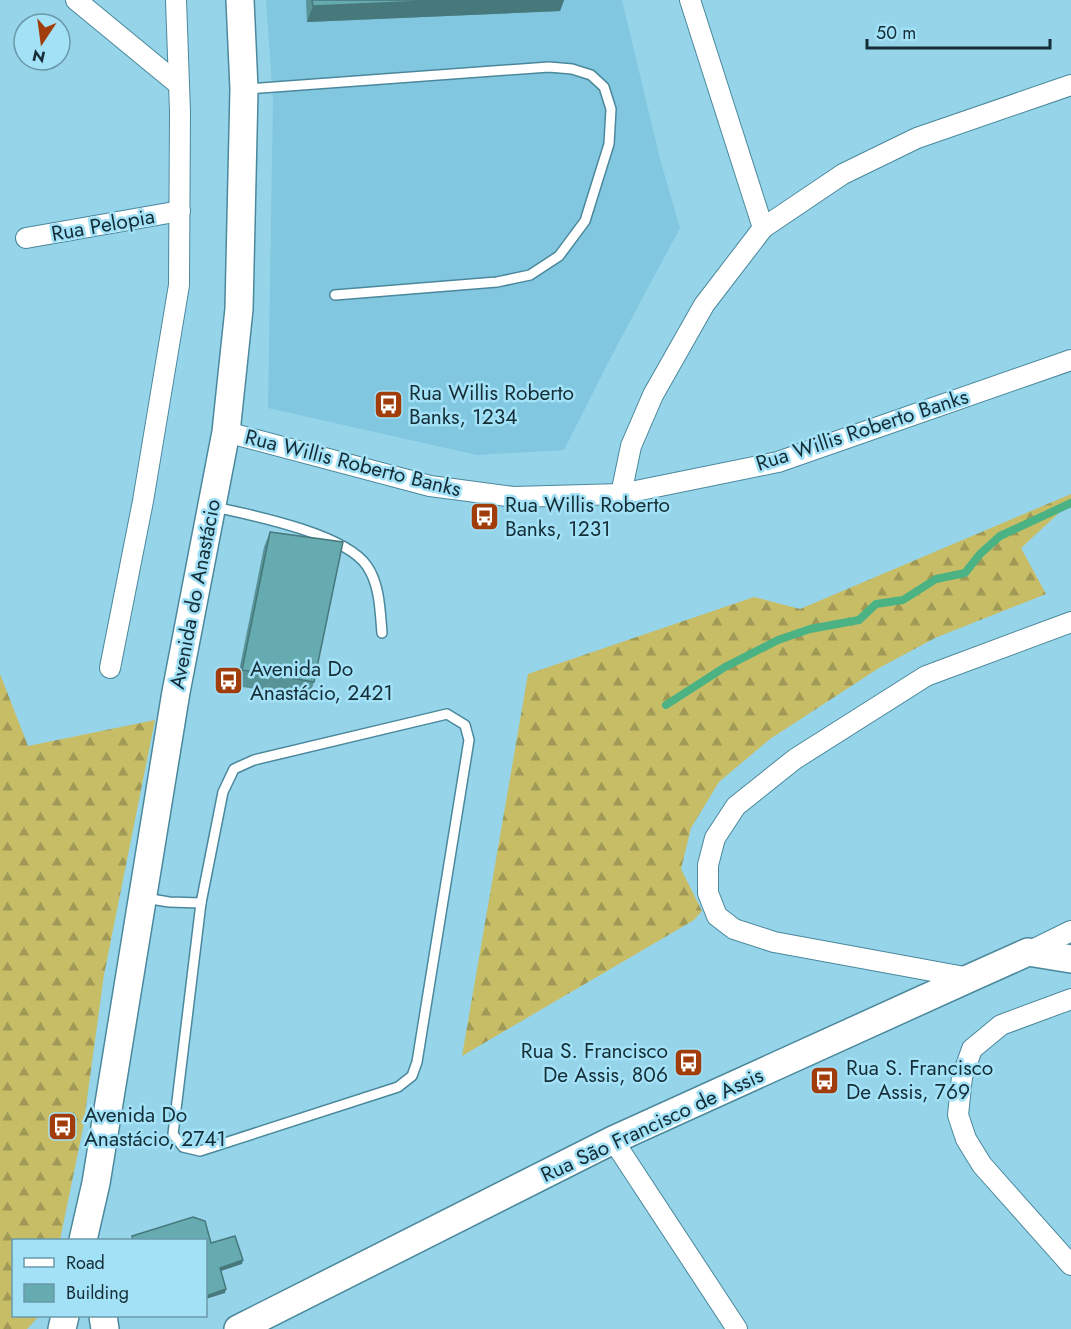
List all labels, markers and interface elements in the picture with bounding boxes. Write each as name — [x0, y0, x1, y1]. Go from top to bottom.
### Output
north arrow — [12, 12, 72, 72]
scale bar — [867, 12, 1050, 50]
text: 50 m — [876, 20, 916, 46]
text: N — [30, 43, 48, 69]
street label: Rua Pelopia — [49, 201, 157, 249]
place label: Rua Willis Roberto Banks, 1234 — [409, 378, 574, 432]
street label: Rua Willis Roberto Banks — [752, 381, 972, 479]
bus stop icon: Rua Willis Roberto Banks, 1234 — [372, 389, 404, 421]
street label: Rua Willis Roberto Banks — [242, 422, 464, 504]
place label: Rua Willis Roberto Banks, 1231 — [505, 490, 670, 544]
street label: Avenida do Anastácio — [162, 497, 228, 691]
bus stop icon: Rua Willis Roberto Banks, 1231 — [468, 501, 500, 533]
place label: Avenida Do Anastácio, 2421 — [250, 654, 393, 708]
bus stop icon: Avenida Do Anastácio, 2421 — [213, 665, 245, 697]
place label: Rua S. Francisco De Assis, 806 — [521, 1036, 668, 1090]
bus stop icon: Rua S. Francisco De Assis, 806 — [673, 1047, 705, 1079]
place label: Rua S. Francisco De Assis, 769 — [846, 1053, 993, 1107]
street label: Rua São Francisco de Assis — [536, 1060, 768, 1190]
bus stop icon: Rua S. Francisco De Assis, 769 — [809, 1064, 841, 1096]
place label: Avenida Do Anastácio, 2741 — [84, 1100, 226, 1154]
bus stop icon: Avenida Do Anastácio, 2741 — [47, 1111, 79, 1143]
legend — [12, 1239, 207, 1317]
text: Road — [66, 1250, 105, 1276]
text: Building — [66, 1280, 129, 1306]

